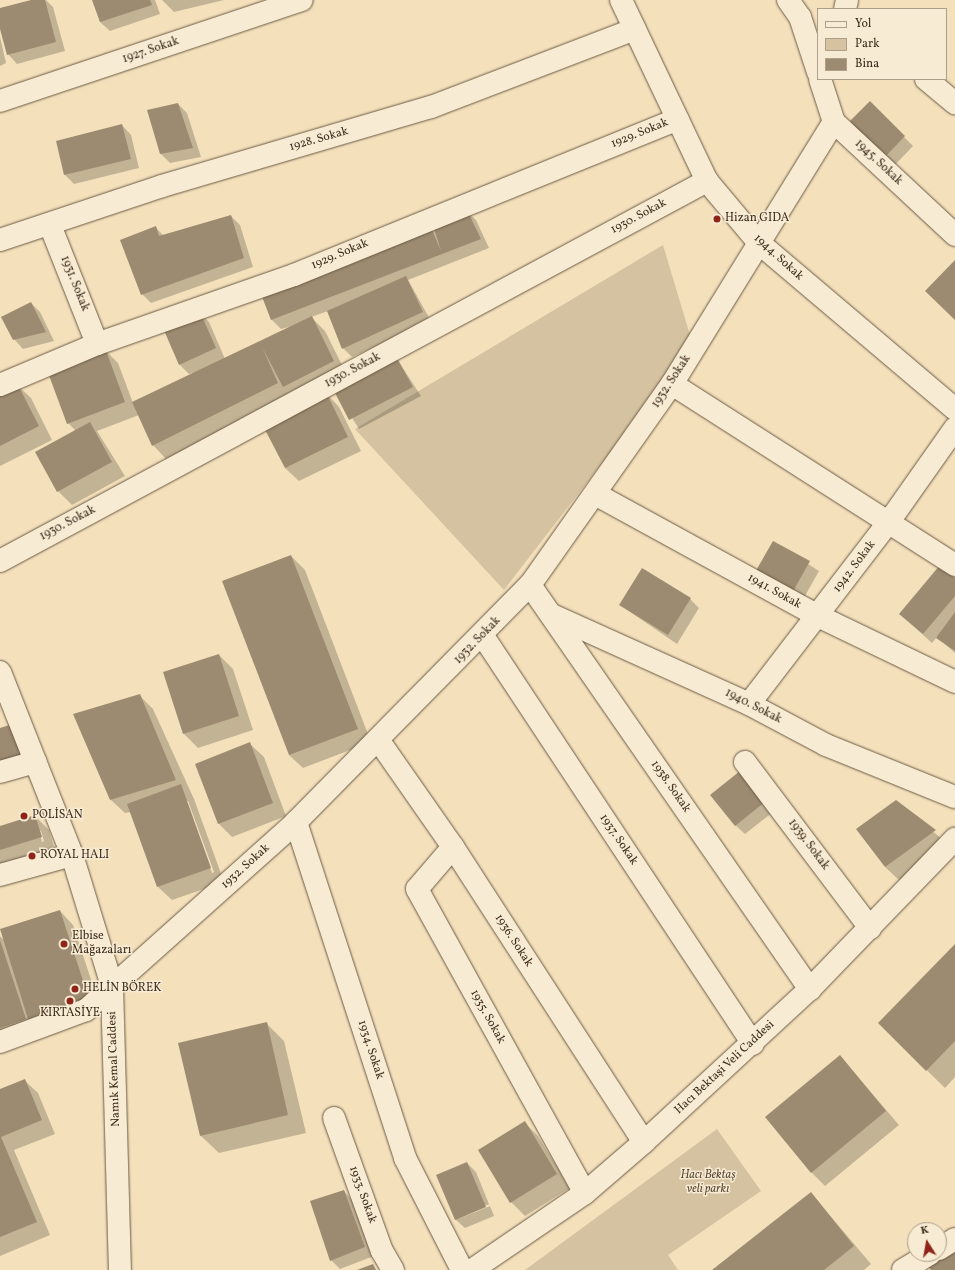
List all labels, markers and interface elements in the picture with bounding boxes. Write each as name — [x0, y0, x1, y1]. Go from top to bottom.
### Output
legend — [817, 8, 947, 80]
text: Yol — [855, 16, 871, 32]
street label: 1927. Sokak — [121, 35, 181, 67]
text: Park — [855, 36, 880, 52]
text: Bina — [855, 56, 879, 72]
street label: 1929. Sokak — [609, 116, 671, 152]
street label: 1928. Sokak — [288, 125, 350, 155]
street label: 1945. Sokak — [851, 137, 905, 189]
street label: 1930. Sokak — [609, 196, 669, 238]
place label: Hizan GIDA — [725, 212, 789, 226]
marker: Hizan GIDA — [712, 214, 722, 224]
street label: 1944. Sokak — [750, 232, 806, 284]
street label: 1929. Sokak — [309, 237, 371, 273]
street label: 1931. Sokak — [56, 254, 92, 314]
street label: 1930. Sokak — [323, 350, 383, 392]
street label: 1932. Sokak — [650, 353, 694, 411]
street label: 1930. Sokak — [38, 503, 98, 545]
street label: 1942. Sokak — [831, 538, 879, 596]
street label: 1941. Sokak — [744, 571, 804, 613]
street label: 1932. Sokak — [452, 614, 504, 668]
street label: 1940. Sokak — [722, 687, 784, 727]
street label: 1938. Sokak — [647, 758, 693, 816]
place label: POLİSAN — [32, 809, 83, 823]
marker: POLİSAN — [19, 811, 29, 821]
street label: 1937. Sokak — [596, 812, 640, 868]
street label: 1939. Sokak — [784, 817, 832, 873]
street label: 1932. Sokak — [219, 841, 273, 893]
place label: ROYAL HALI — [40, 849, 109, 863]
marker: ROYAL HALI — [27, 851, 37, 861]
street label: 1936. Sokak — [491, 912, 535, 970]
place label: Elbise Mağazaları — [72, 930, 131, 958]
marker: Elbise Mağazaları — [59, 939, 69, 949]
place label: HELİN BÖREK — [83, 982, 161, 996]
marker: HELİN BÖREK — [70, 984, 80, 994]
street label: 1935. Sokak — [466, 987, 508, 1047]
marker: KIRTASİYE — [65, 996, 75, 1006]
place label: KIRTASİYE — [40, 1007, 100, 1021]
street label: Namık Kemal Caddesi — [106, 1011, 124, 1127]
street label: Hacı Bektaşi Veli Caddesi — [672, 1018, 778, 1118]
street label: 1934. Sokak — [354, 1019, 386, 1081]
street label: 1933. Sokak — [345, 1164, 379, 1226]
park label: Hacı Bektaş veli parkı — [680, 1169, 736, 1197]
north arrow — [907, 1222, 947, 1262]
text: K — [919, 1223, 930, 1239]

